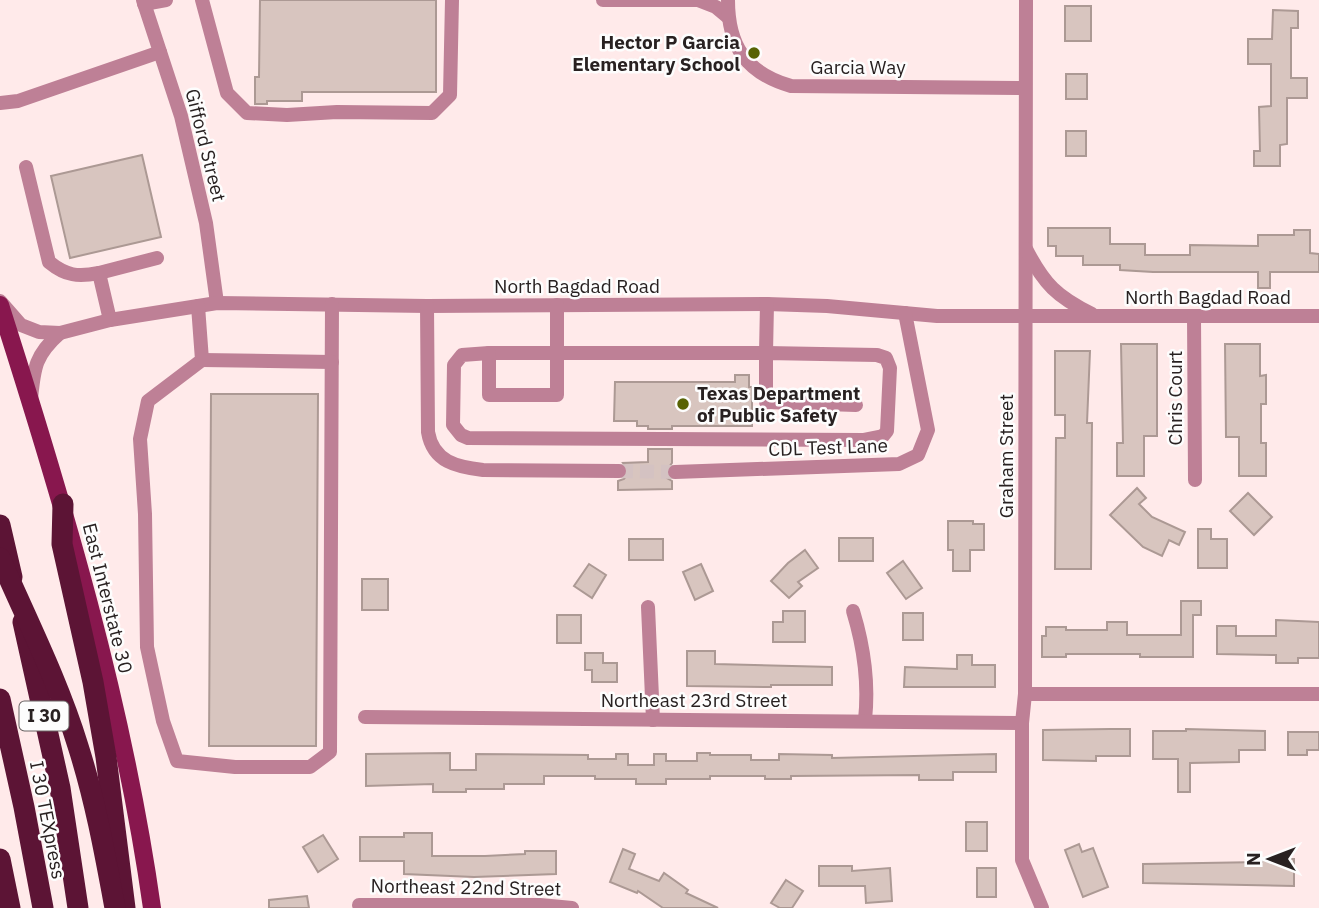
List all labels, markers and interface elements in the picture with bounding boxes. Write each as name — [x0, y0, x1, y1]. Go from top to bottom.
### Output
place label: Hector P Garcia Elementary School — [572, 30, 740, 76]
marker: Hector P Garcia Elementary School — [746, 45, 762, 61]
street label: Garcia Way — [810, 55, 906, 79]
street label: Gifford Street — [180, 86, 232, 204]
street label: North Bagdad Road — [494, 274, 660, 298]
street label: North Bagdad Road — [1125, 285, 1291, 309]
street label: Chris Court — [1163, 350, 1187, 446]
place label: Texas Department of Public Safety — [697, 381, 860, 427]
street label: Graham Street — [994, 394, 1018, 518]
marker: Texas Department of Public Safety — [675, 396, 691, 412]
street label: CDL Test Lane — [768, 433, 888, 461]
street label: East Interstate 30 — [78, 520, 138, 676]
street label: Northeast 23rd Street — [601, 688, 787, 712]
road number: I 30 — [20, 702, 68, 730]
street label: I 30 TEXpress — [25, 759, 71, 881]
north arrow — [1235, 824, 1305, 894]
text: N — [1241, 852, 1265, 866]
street label: Northeast 22nd Street — [370, 873, 562, 901]

